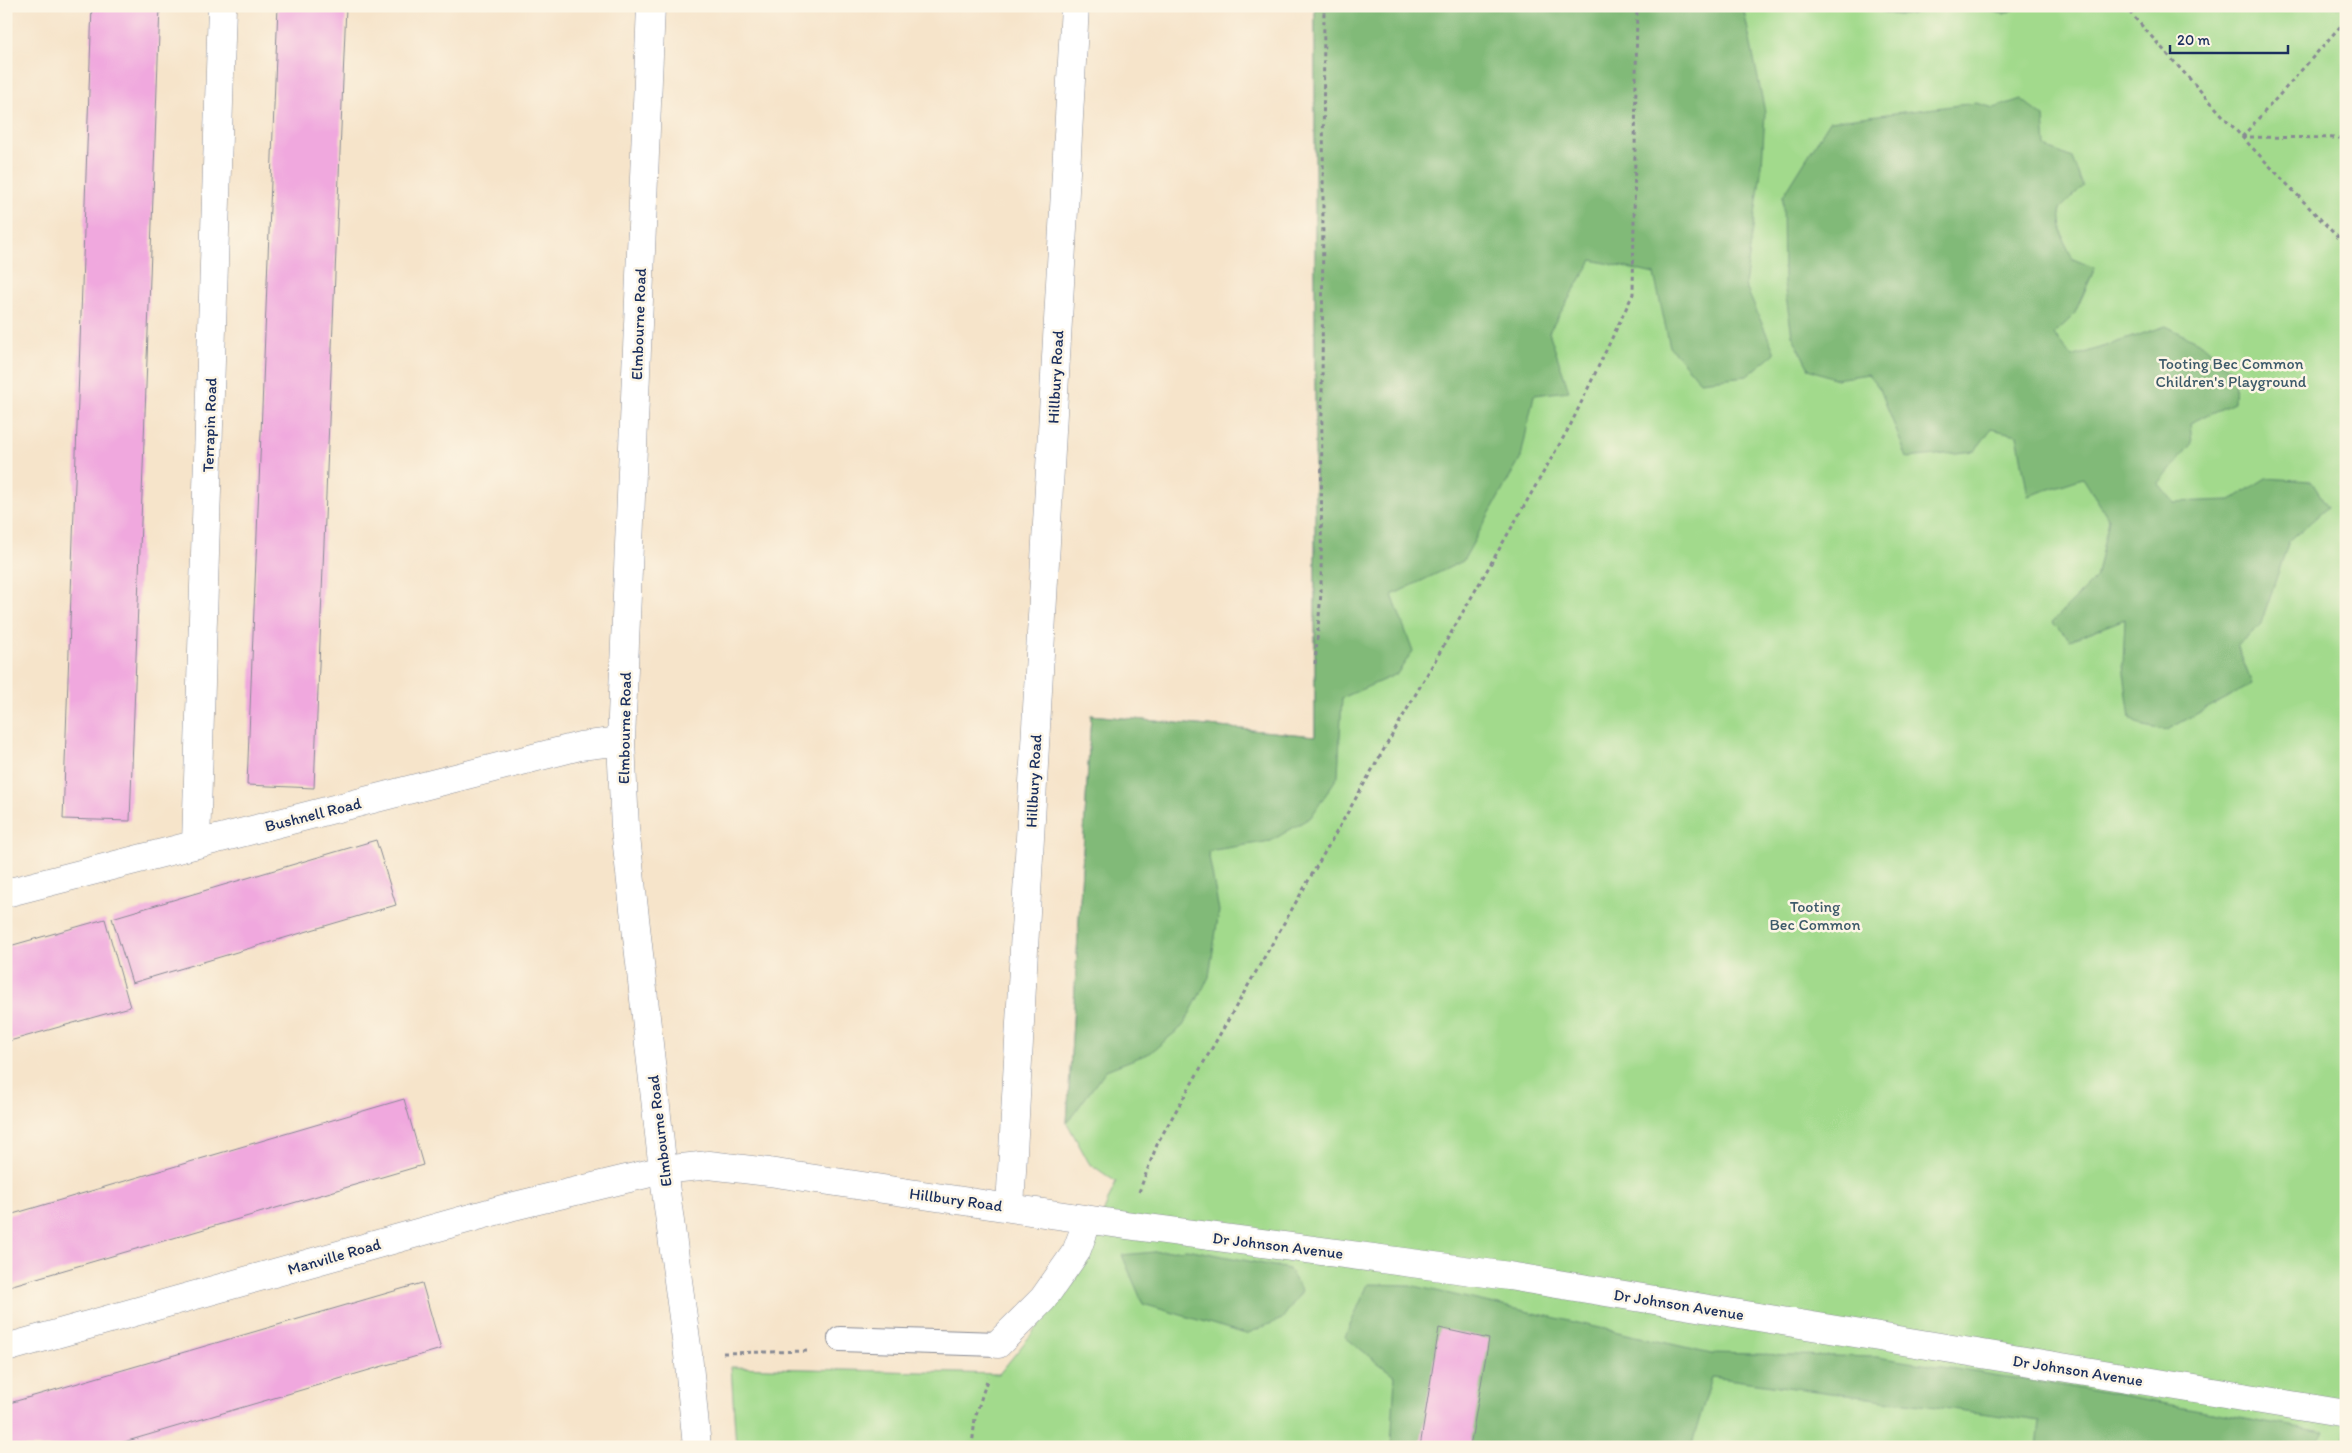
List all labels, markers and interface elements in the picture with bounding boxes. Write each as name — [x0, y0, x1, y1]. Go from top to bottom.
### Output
scale bar — [2170, 22, 2287, 54]
text: 20 m — [2177, 31, 2211, 49]
street label: Elmbourne Road — [627, 267, 650, 380]
street label: Hillbury Road — [1044, 329, 1067, 424]
park label: Tooting Bec Common Children's Playground — [2156, 354, 2307, 391]
street label: Terrapin Road — [198, 377, 221, 473]
street label: Elmbourne Road — [614, 672, 635, 784]
street label: Hillbury Road — [1022, 733, 1045, 828]
street label: Bushnell Road — [263, 793, 364, 836]
park label: Tooting Bec Common — [1769, 897, 1861, 934]
street label: Elmbourne Road — [643, 1074, 676, 1188]
street label: Hillbury Road — [908, 1184, 1004, 1215]
street label: Dr Johnson Avenue — [1211, 1228, 1344, 1263]
street label: Manville Road — [285, 1234, 383, 1279]
street label: Dr Johnson Avenue — [1612, 1285, 1745, 1324]
street label: Dr Johnson Avenue — [2011, 1351, 2144, 1390]

